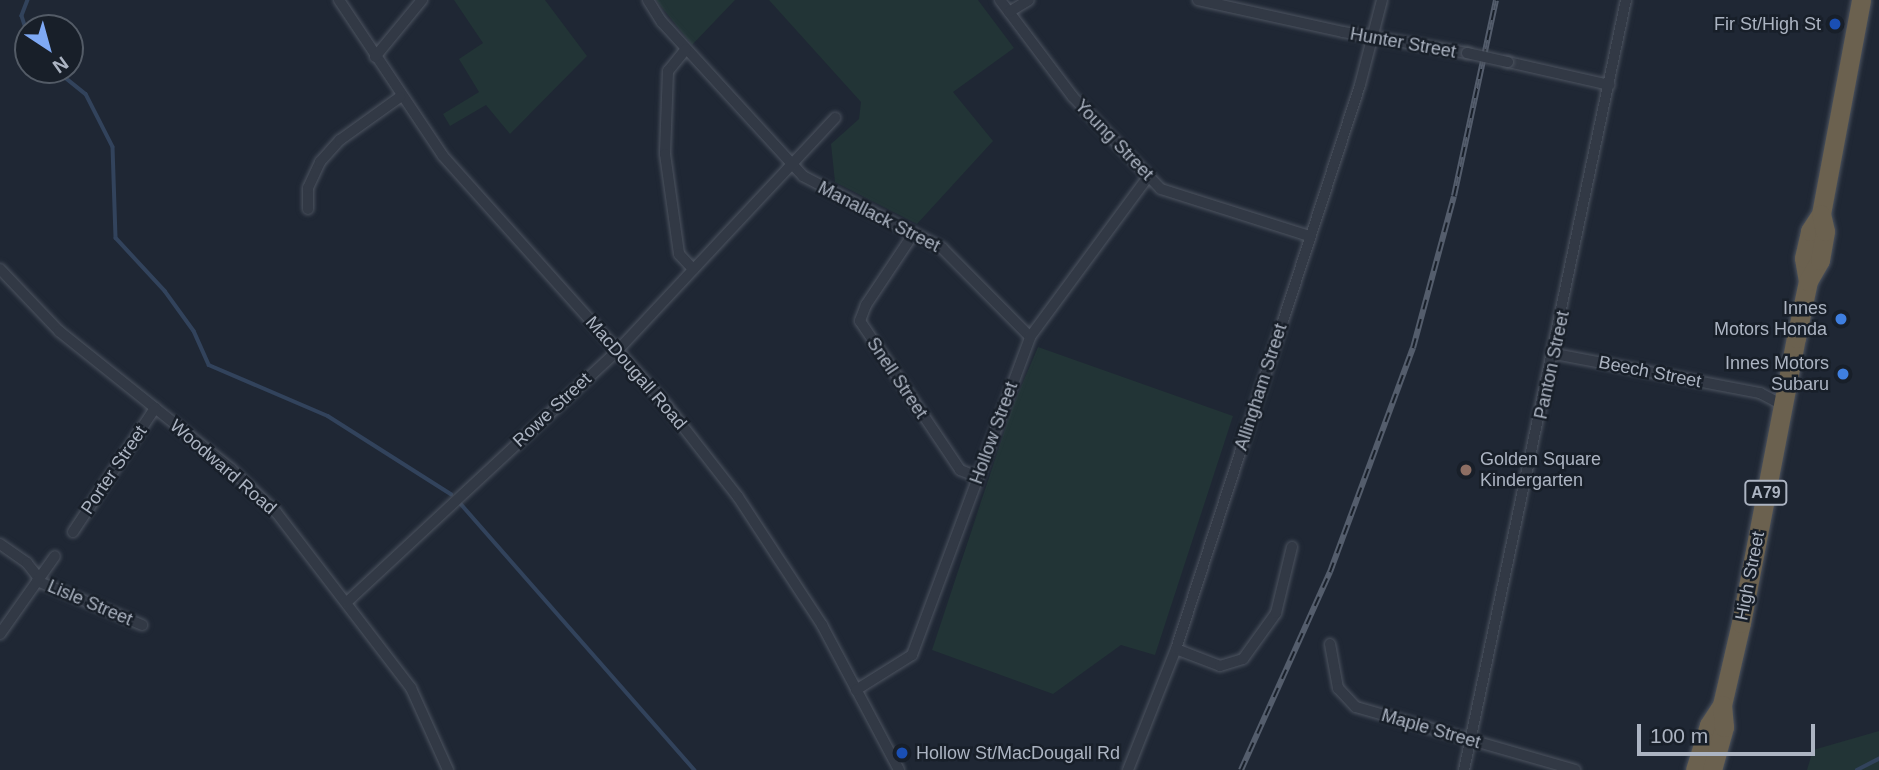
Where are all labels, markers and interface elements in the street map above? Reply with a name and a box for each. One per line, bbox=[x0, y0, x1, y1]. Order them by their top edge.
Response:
place label: Fir St/High St bbox=[1714, 13, 1821, 35]
north arrow bbox=[14, 14, 84, 84]
marker: Fir St/High St bbox=[1827, 16, 1843, 32]
street label: Hunter Street bbox=[1348, 23, 1458, 63]
text: N bbox=[49, 52, 72, 77]
street label: Young Street bbox=[1070, 95, 1158, 185]
street label: Manallack Street bbox=[814, 177, 944, 257]
place label: Innes Motors Honda bbox=[1714, 298, 1827, 340]
street label: Panton Street bbox=[1530, 309, 1574, 421]
marker: Innes Motors Honda bbox=[1833, 311, 1849, 327]
street label: MacDougall Road bbox=[581, 312, 691, 434]
street label: Allingham Street bbox=[1230, 321, 1292, 453]
street label: Snell Street bbox=[862, 333, 932, 423]
street label: Beech Street bbox=[1597, 351, 1703, 393]
place label: Innes Motors Subaru bbox=[1725, 353, 1829, 396]
marker: Innes Motors Subaru bbox=[1835, 366, 1851, 382]
street label: Rowe Street bbox=[508, 368, 596, 452]
street label: Hollow Street bbox=[966, 379, 1022, 487]
street label: Woodward Road bbox=[165, 415, 281, 519]
street label: Porter Street bbox=[77, 422, 151, 518]
place label: Golden Square Kindergarten bbox=[1480, 449, 1601, 491]
marker: Golden Square Kindergarten bbox=[1458, 462, 1474, 478]
road number: A79 bbox=[1743, 480, 1789, 506]
street label: High Street bbox=[1731, 530, 1769, 622]
street label: Lisle Street bbox=[44, 575, 136, 631]
street label: Maple Street bbox=[1379, 705, 1483, 753]
scale bar bbox=[1641, 710, 1820, 754]
text: 100 m bbox=[1650, 724, 1708, 747]
place label: Hollow St/MacDougall Rd bbox=[916, 742, 1120, 764]
marker: Hollow St/MacDougall Rd bbox=[894, 745, 910, 761]

